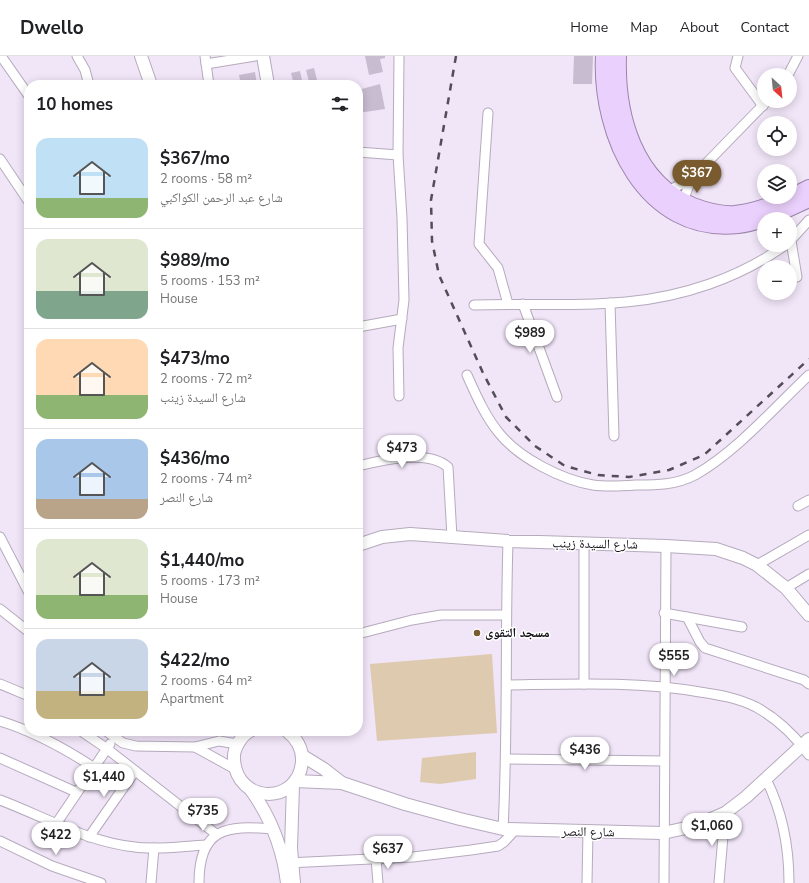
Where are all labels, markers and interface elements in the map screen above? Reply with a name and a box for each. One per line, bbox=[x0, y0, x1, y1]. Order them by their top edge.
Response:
text: Dwello bbox=[20, 15, 84, 41]
text: Home bbox=[570, 18, 608, 37]
text: Map bbox=[630, 18, 658, 37]
text: About bbox=[680, 18, 719, 37]
text: Contact bbox=[741, 18, 789, 37]
north arrow bbox=[757, 68, 797, 108]
map controls bbox=[757, 68, 797, 300]
text: 10 homes bbox=[36, 93, 113, 116]
icon: filters bbox=[329, 93, 351, 115]
button: locate bbox=[757, 116, 797, 156]
text: $367/mo bbox=[160, 147, 230, 170]
icon: home bbox=[68, 154, 116, 202]
pin: $367 bbox=[673, 160, 721, 194]
text: $367 bbox=[681, 164, 713, 182]
button: layers bbox=[757, 164, 797, 204]
text: 2 rooms · 58 m² bbox=[160, 170, 252, 188]
text: شارع عبد الرحمن الكواكبي bbox=[160, 189, 283, 207]
button: + bbox=[757, 212, 797, 252]
text: $989/mo bbox=[160, 249, 230, 272]
icon: home bbox=[68, 255, 116, 303]
button: − bbox=[757, 260, 797, 300]
text: 5 rooms · 153 m² bbox=[160, 272, 260, 290]
text: House bbox=[160, 290, 198, 308]
pin: $989 bbox=[506, 320, 554, 354]
text: $989 bbox=[514, 324, 546, 342]
text: $473/mo bbox=[160, 347, 230, 370]
icon: home bbox=[68, 355, 116, 403]
text: 2 rooms · 72 m² bbox=[160, 370, 252, 388]
text: شارع السيدة زينب bbox=[160, 389, 246, 407]
pin: $473 bbox=[378, 435, 426, 469]
text: $473 bbox=[386, 439, 418, 457]
text: $436/mo bbox=[160, 447, 230, 470]
icon: home bbox=[68, 455, 116, 503]
text: 2 rooms · 74 m² bbox=[160, 470, 252, 488]
text: شارع النصر bbox=[160, 489, 213, 507]
street label: شارع السيدة زينب bbox=[552, 534, 638, 554]
text: $1,440/mo bbox=[160, 549, 244, 572]
icon: home bbox=[68, 555, 116, 603]
text: 5 rooms · 173 m² bbox=[160, 572, 260, 590]
text: House bbox=[160, 590, 198, 608]
place label: مسجد التقوى bbox=[485, 624, 550, 642]
marker: مسجد التقوى bbox=[472, 628, 482, 638]
pin: $555 bbox=[650, 643, 698, 677]
text: $555 bbox=[658, 647, 690, 665]
text: $422/mo bbox=[160, 649, 230, 672]
icon: home bbox=[68, 655, 116, 703]
text: 2 rooms · 64 m² bbox=[160, 672, 252, 690]
text: Apartment bbox=[160, 690, 223, 708]
pin: $436 bbox=[561, 737, 609, 771]
text: $436 bbox=[569, 741, 601, 759]
pin: $1,440 bbox=[71, 764, 137, 798]
text: $1,440 bbox=[83, 768, 125, 786]
pin: $735 bbox=[179, 798, 227, 832]
text: $735 bbox=[187, 802, 219, 820]
pin: $1,060 bbox=[679, 813, 745, 847]
text: $1,060 bbox=[691, 817, 733, 835]
pin: $422 bbox=[32, 822, 80, 856]
street label: شارع النصر bbox=[560, 823, 615, 841]
text: $422 bbox=[40, 826, 72, 844]
pin: $637 bbox=[364, 836, 412, 870]
text: $637 bbox=[372, 840, 404, 858]

